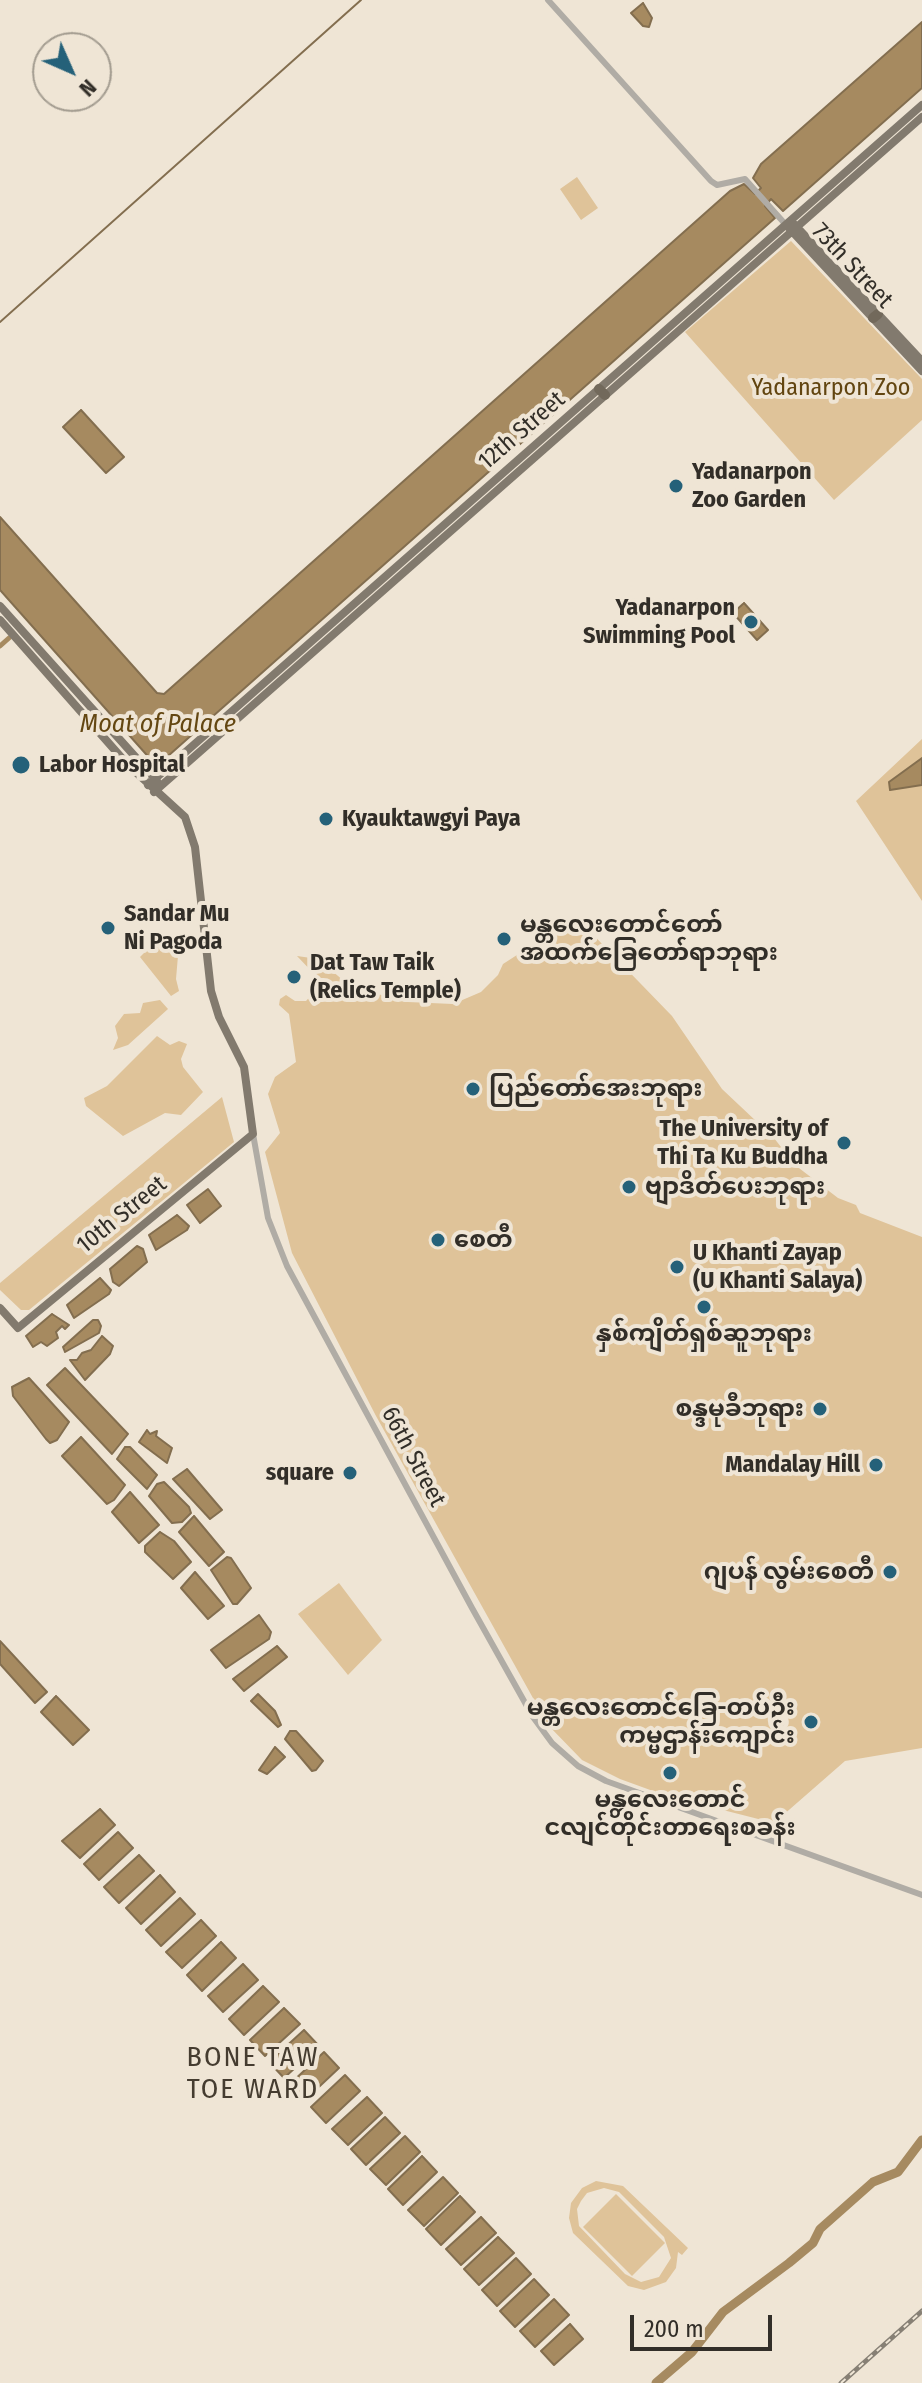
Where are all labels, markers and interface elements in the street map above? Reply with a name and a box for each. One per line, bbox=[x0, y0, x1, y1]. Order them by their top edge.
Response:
north arrow bbox=[32, 32, 112, 112]
text: N bbox=[74, 74, 102, 102]
street label: 73th Street bbox=[805, 218, 899, 314]
park label: Yadanarpon Zoo bbox=[752, 374, 910, 402]
street label: 12th Street bbox=[473, 386, 571, 476]
place label: Yadanarpon Zoo Garden bbox=[692, 458, 812, 514]
marker: Yadanarpon Zoo Garden bbox=[667, 477, 685, 495]
place label: Yadanarpon Swimming Pool bbox=[583, 594, 735, 650]
marker: Yadanarpon Swimming Pool bbox=[742, 613, 760, 631]
water label: Moat of Palace bbox=[80, 709, 236, 741]
place label: Labor Hospital bbox=[39, 751, 185, 779]
marker: Labor Hospital bbox=[10, 754, 32, 776]
place label: Kyauktawgyi Paya bbox=[342, 805, 521, 833]
marker: Kyauktawgyi Paya bbox=[317, 810, 335, 828]
place label: Sandar Mu Ni Pagoda bbox=[124, 900, 229, 956]
place label: မန္တ‌လေးတောင်တော် အထက်ခြေတော်ရာဘုရား‌ bbox=[520, 911, 778, 967]
marker: Sandar Mu Ni Pagoda bbox=[99, 919, 117, 937]
marker: မန္တ‌လေးတောင်တော် အထက်ခြေတော်ရာဘုရား‌ bbox=[495, 930, 513, 948]
place label: Dat Taw Taik (Relics Temple) bbox=[310, 949, 461, 1005]
marker: Dat Taw Taik (Relics Temple) bbox=[285, 968, 303, 986]
place label: ပြည်တော်အေးဘုရား bbox=[489, 1075, 702, 1103]
marker: ပြည်တော်အေးဘုရား bbox=[464, 1080, 482, 1098]
place label: The University of Thi Ta Ku Buddha bbox=[657, 1115, 828, 1171]
marker: The University of Thi Ta Ku Buddha bbox=[835, 1134, 853, 1152]
street label: 10th Street bbox=[71, 1170, 173, 1260]
place label: ဗျာဒိတ်ပေးဘုရား bbox=[645, 1173, 825, 1201]
marker: ဗျာဒိတ်ပေးဘုရား bbox=[620, 1178, 638, 1196]
place label: စေတီ bbox=[454, 1226, 513, 1254]
marker: စေတီ bbox=[429, 1231, 447, 1249]
place label: U Khanti Zayap (U Khanti Salaya) bbox=[693, 1239, 862, 1295]
marker: U Khanti Zayap (U Khanti Salaya) bbox=[668, 1258, 686, 1276]
marker: နှစ်ကျိတ်ရှစ်ဆူဘုရား bbox=[695, 1298, 713, 1316]
place label: နှစ်ကျိတ်ရှစ်ဆူဘုရား bbox=[596, 1320, 812, 1348]
place label: စန္ဒမုခီဘုရား bbox=[676, 1395, 804, 1423]
marker: စန္ဒမုခီဘုရား bbox=[811, 1400, 829, 1418]
street label: 66th Street bbox=[375, 1402, 451, 1512]
place label: Mandalay Hill bbox=[725, 1451, 860, 1479]
marker: Mandalay Hill bbox=[867, 1456, 885, 1474]
place label: square bbox=[266, 1459, 334, 1487]
marker: square bbox=[341, 1464, 359, 1482]
place label: ဂျပန် လွမ်းစေတီ bbox=[704, 1558, 874, 1586]
marker: ဂျပန် လွမ်းစေတီ bbox=[881, 1563, 899, 1581]
place label: မန္တလေးတောင်ခြေ-တပ်ဦး ကမ္မဌာန်းကျောင်း bbox=[527, 1694, 795, 1750]
marker: မန္တလေးတောင်ခြေ-တပ်ဦး ကမ္မဌာန်းကျောင်း bbox=[802, 1713, 820, 1731]
marker: မန္တလေးတောင် ငလျင်တိုင်းတာရေးစခန်း bbox=[661, 1764, 679, 1782]
place label: မန္တလေးတောင် ငလျင်တိုင်းတာရေးစခန်း bbox=[544, 1786, 796, 1842]
district label: BONE TAW TOE WARD bbox=[187, 2041, 319, 2107]
scale bar bbox=[634, 2299, 776, 2349]
text: 200 m bbox=[644, 2315, 704, 2343]

